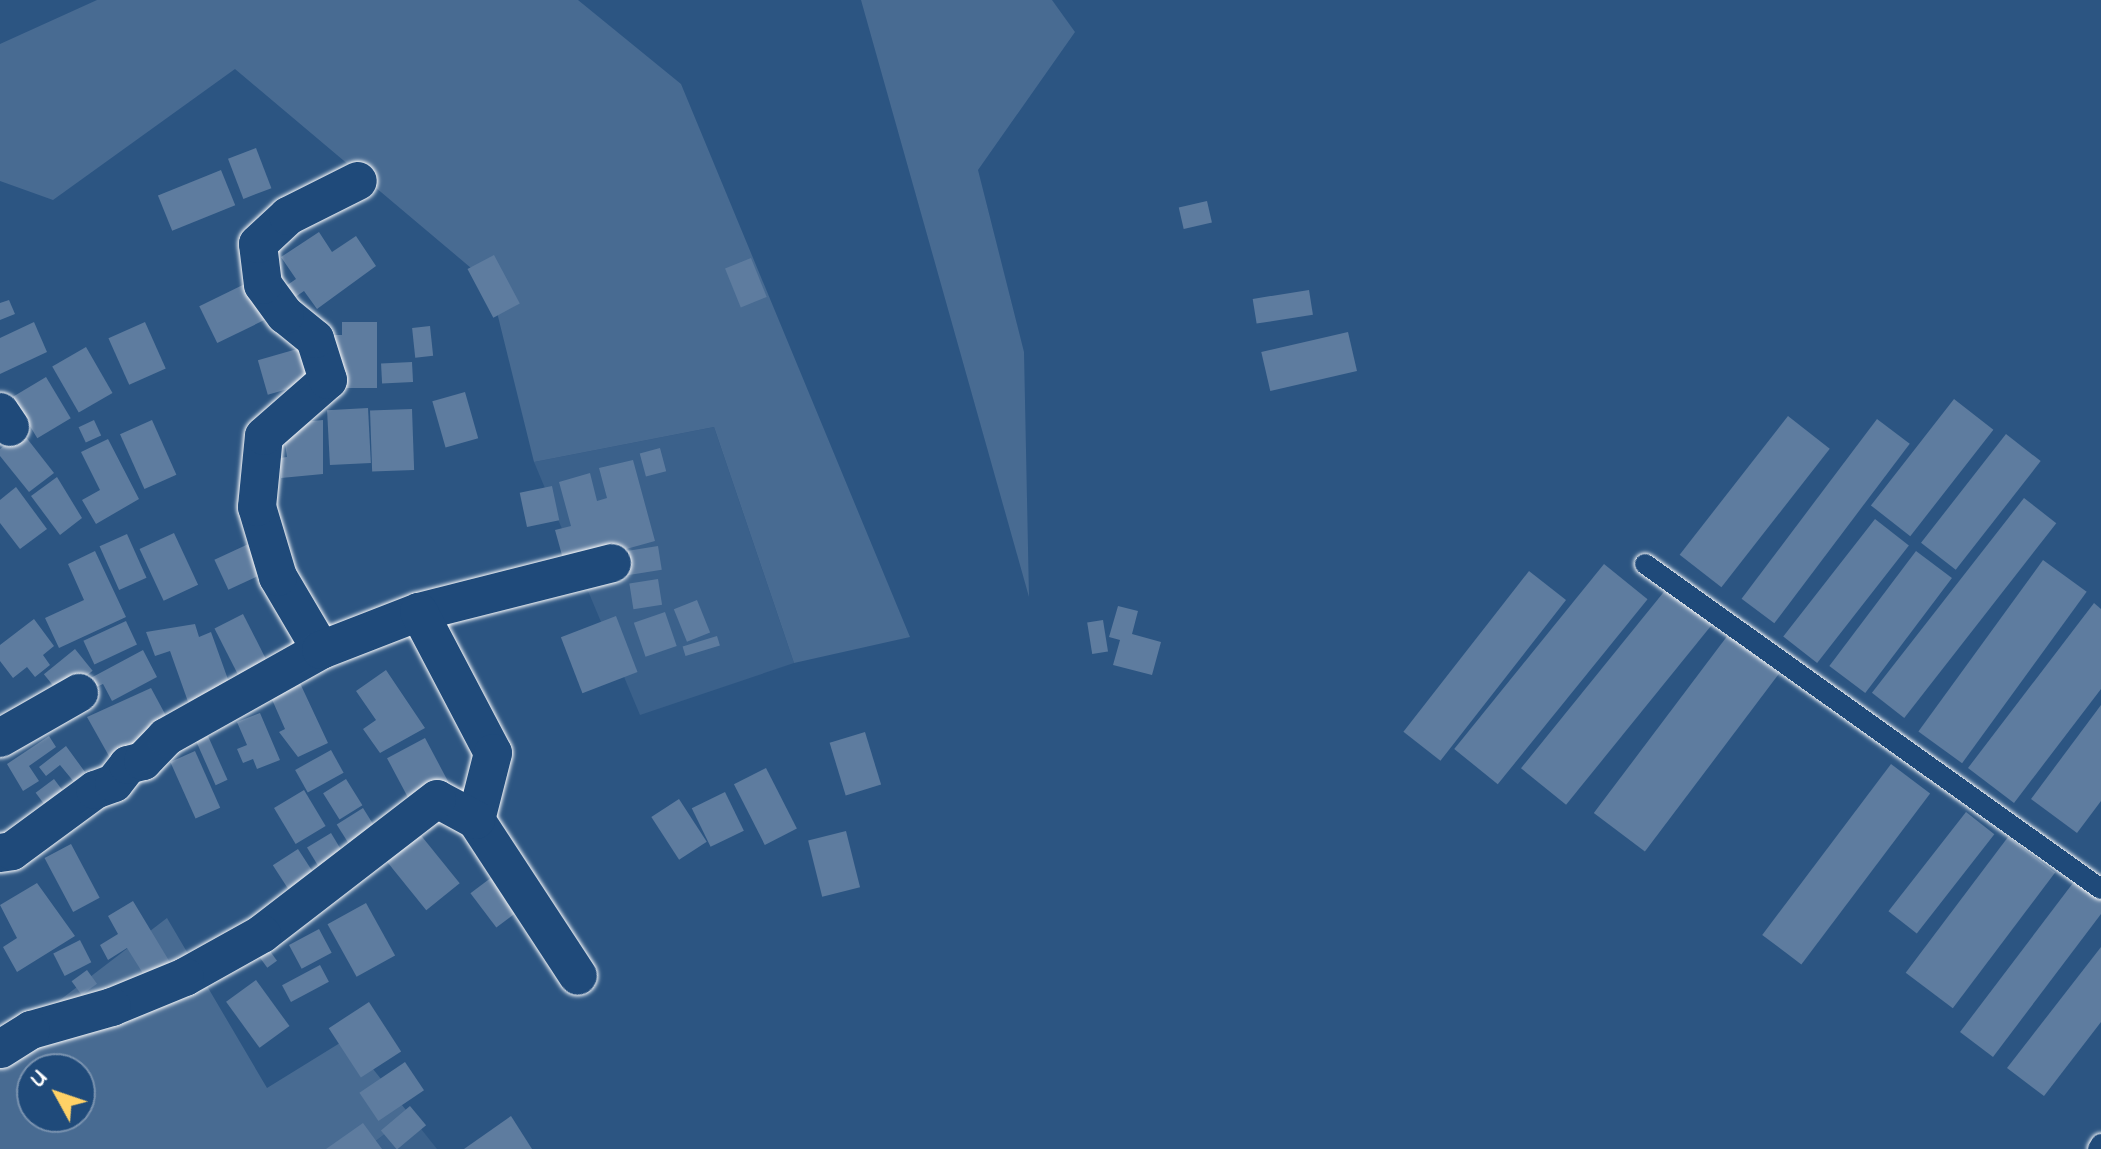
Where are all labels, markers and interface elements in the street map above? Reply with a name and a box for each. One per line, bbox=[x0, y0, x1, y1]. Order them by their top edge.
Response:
north arrow bbox=[16, 1053, 96, 1133]
text: U bbox=[23, 1064, 55, 1093]

